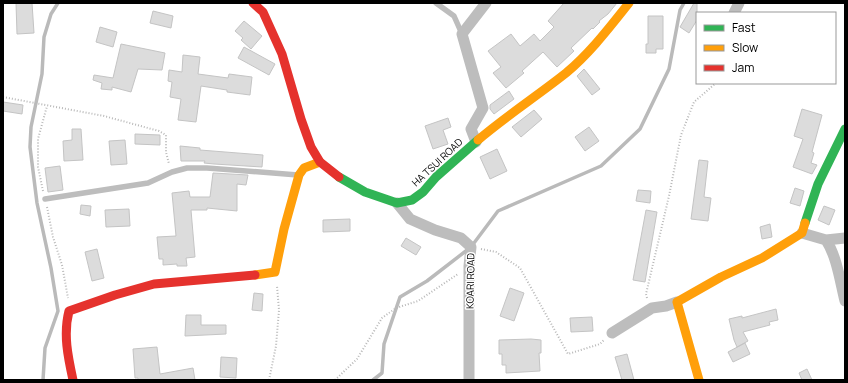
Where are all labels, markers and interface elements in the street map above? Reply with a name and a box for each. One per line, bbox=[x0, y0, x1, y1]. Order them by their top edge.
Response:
legend bbox=[696, 12, 836, 84]
text: Fast bbox=[732, 19, 756, 36]
text: Slow bbox=[732, 39, 758, 56]
text: Jam bbox=[732, 59, 754, 76]
street label: HA TSUI ROAD bbox=[408, 135, 466, 189]
street label: KOARI ROAD bbox=[463, 253, 477, 309]

